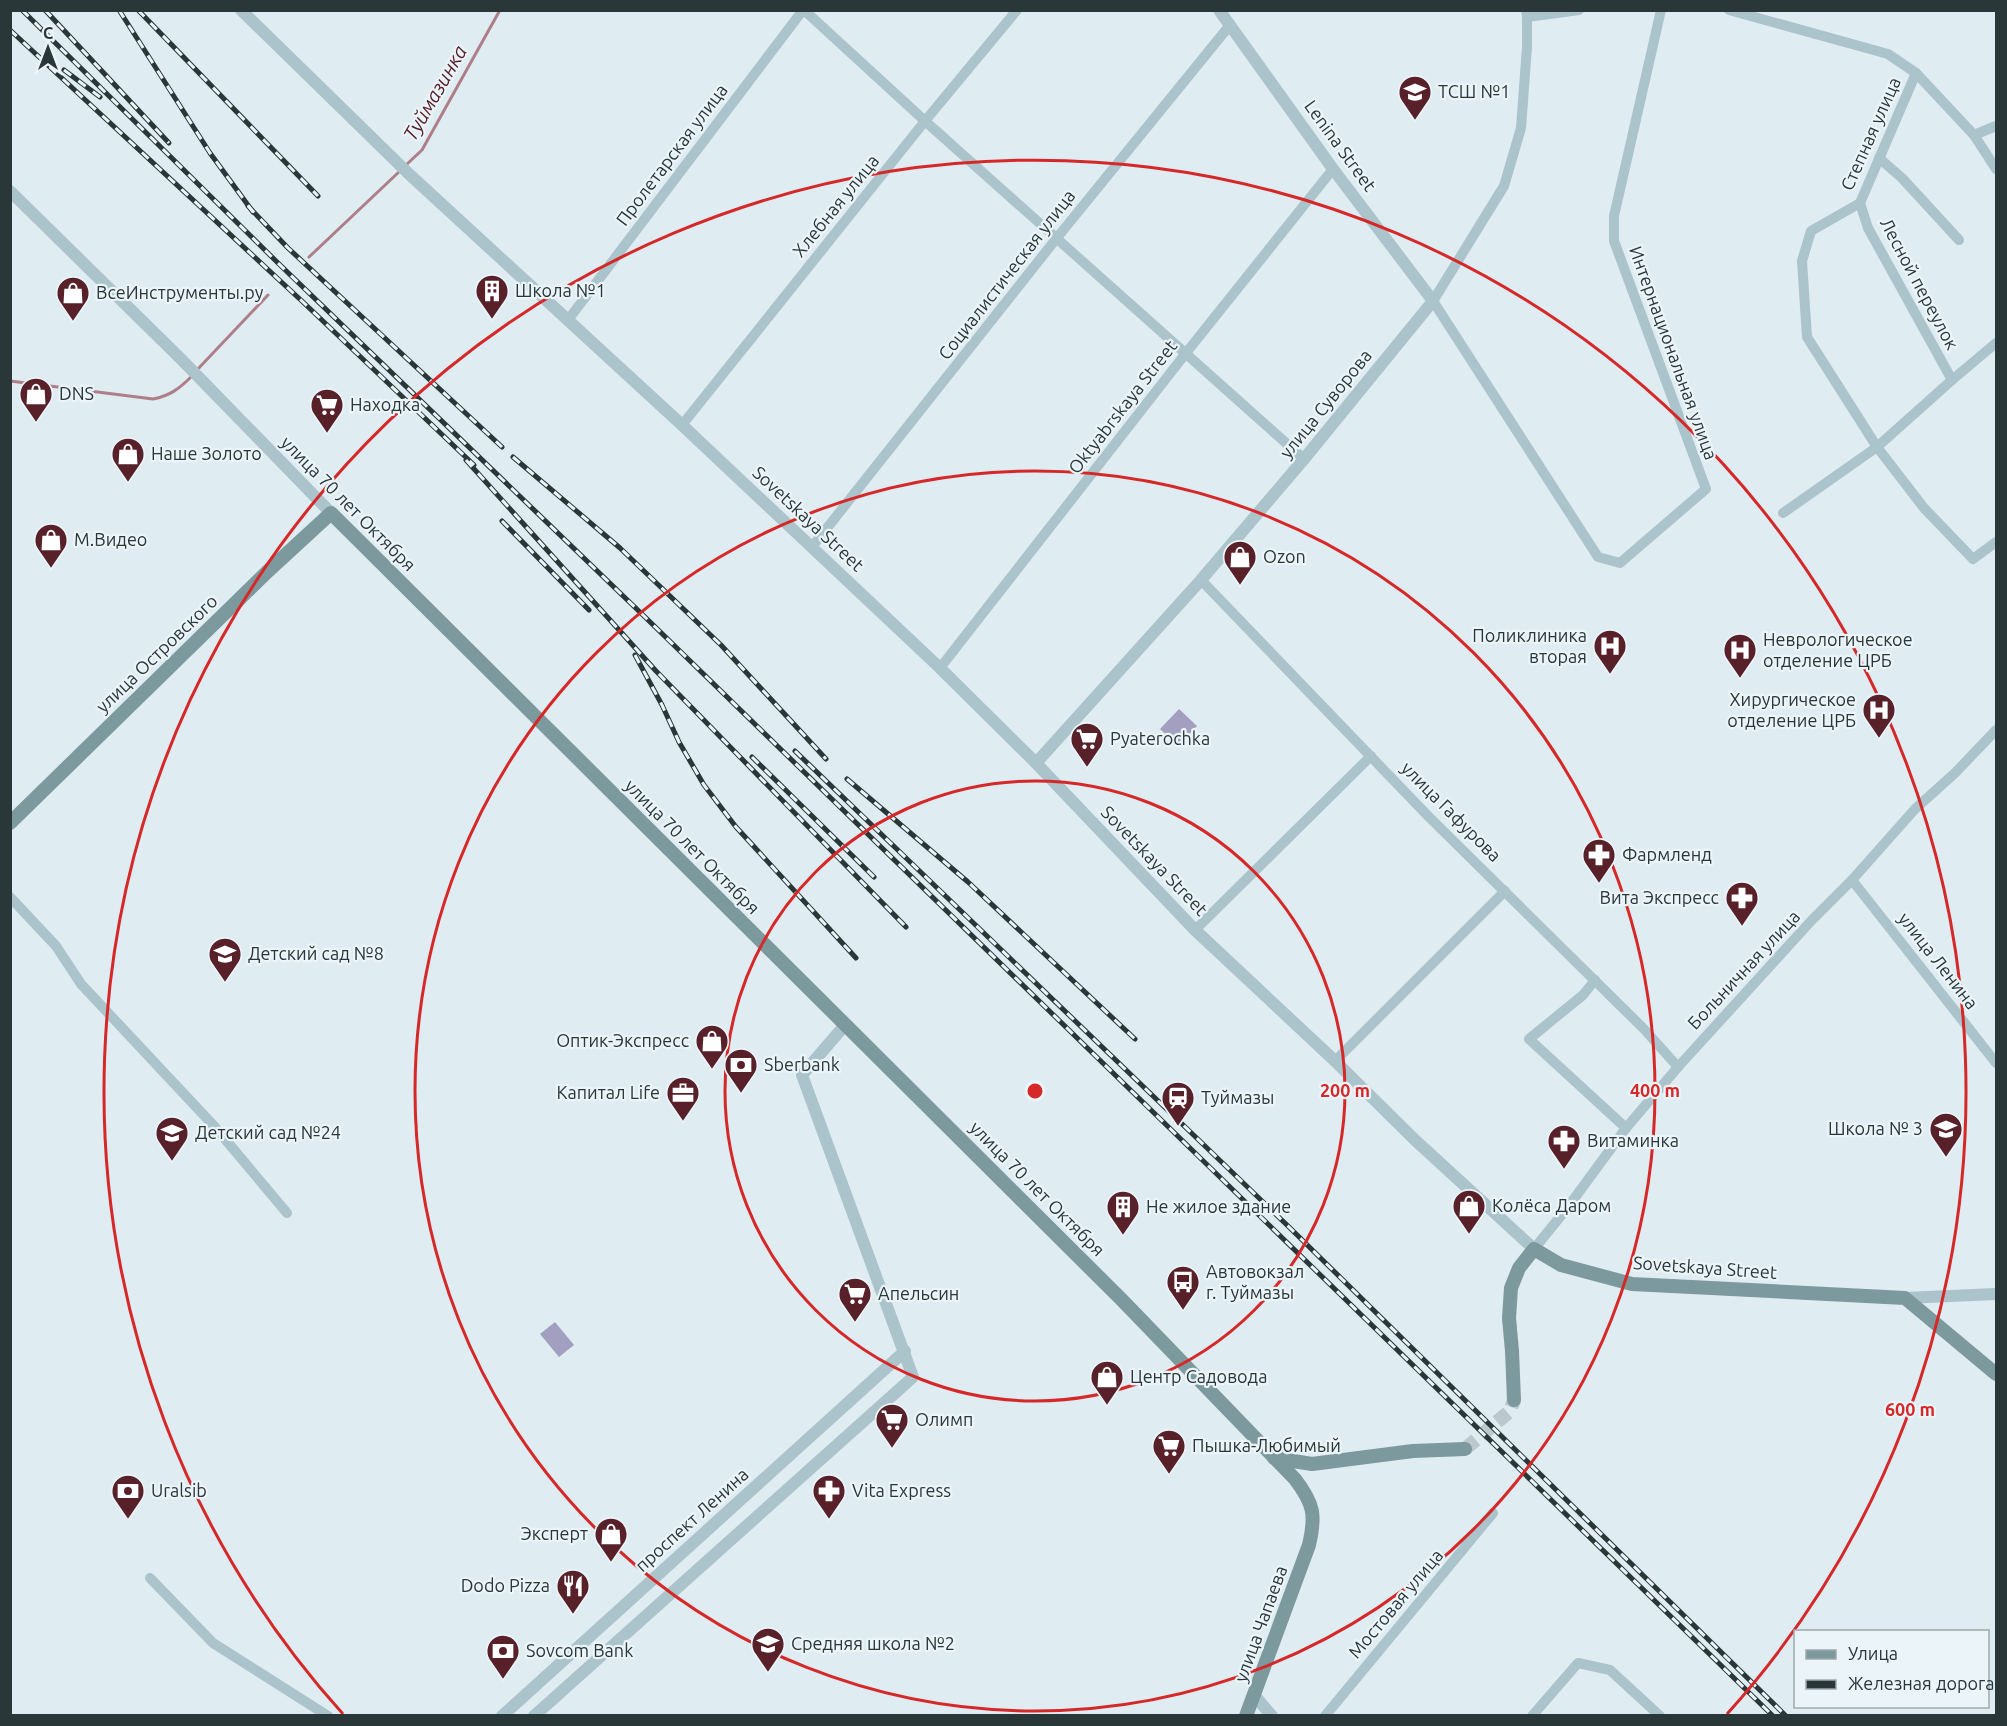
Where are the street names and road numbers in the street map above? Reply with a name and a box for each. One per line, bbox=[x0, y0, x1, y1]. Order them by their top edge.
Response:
street label: Степная улица bbox=[1836, 74, 1904, 193]
street label: Пролетарская улица bbox=[612, 80, 731, 229]
street label: Lenina Street bbox=[1301, 96, 1381, 195]
street label: Хлебная улица bbox=[788, 150, 882, 260]
street label: Социалистическая улица bbox=[934, 186, 1079, 363]
street label: Лесной переулок bbox=[1877, 214, 1963, 353]
street label: Интернациональная улица bbox=[1626, 243, 1722, 462]
street label: Oktyabrskaya Street bbox=[1064, 336, 1181, 477]
street label: улица Суворова bbox=[1275, 345, 1375, 462]
street label: улица 70 лет Октября bbox=[277, 432, 420, 575]
street label: Sovetskaya Street bbox=[749, 462, 868, 575]
street label: улица Островского bbox=[92, 590, 221, 716]
street label: улица Гафурова bbox=[1398, 757, 1506, 865]
street label: улица 70 лет Октября bbox=[621, 775, 764, 918]
street label: Sovetskaya Street bbox=[1097, 802, 1212, 919]
street label: Больничная улица bbox=[1683, 906, 1803, 1033]
street label: улица Ленина bbox=[1895, 908, 1983, 1013]
street label: улица 70 лет Октября bbox=[966, 1117, 1109, 1260]
street label: Sovetskaya Street bbox=[1633, 1252, 1778, 1282]
street label: проспект Ленина bbox=[631, 1463, 752, 1575]
street label: Мостовая улица bbox=[1344, 1545, 1446, 1662]
street label: улица Чапаева bbox=[1230, 1563, 1290, 1685]

